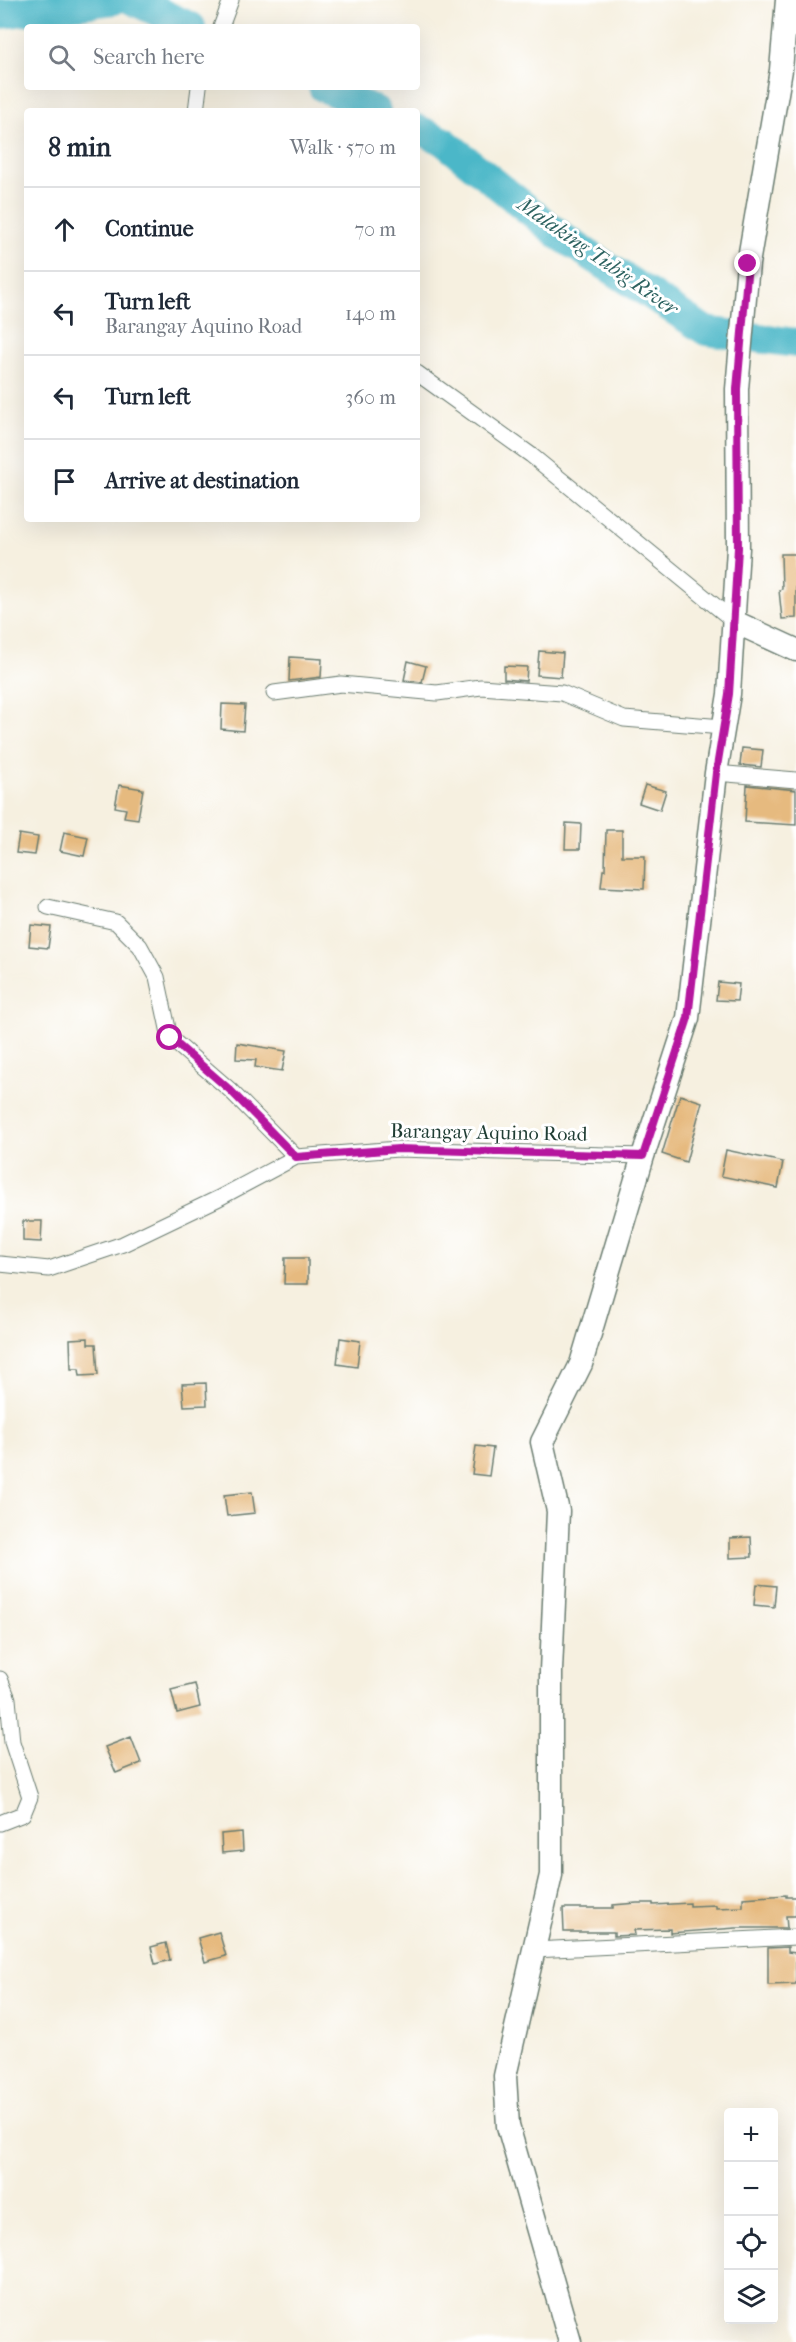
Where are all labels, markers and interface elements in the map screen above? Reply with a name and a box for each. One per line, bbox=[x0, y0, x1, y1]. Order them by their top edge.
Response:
search box bbox=[24, 24, 420, 90]
icon: search bbox=[45, 41, 78, 74]
text: Search here bbox=[93, 44, 205, 70]
text: 8 min bbox=[48, 132, 111, 163]
text: Walk · 570 m bbox=[290, 136, 396, 159]
water label: Malaking Tubig River bbox=[512, 191, 684, 321]
icon: ahead bbox=[48, 213, 81, 246]
text: Continue bbox=[105, 216, 194, 242]
text: 70 m bbox=[354, 218, 396, 241]
route end bbox=[734, 250, 760, 276]
text: Turn left bbox=[105, 289, 191, 315]
icon: left bbox=[48, 297, 81, 330]
text: 140 m bbox=[345, 302, 396, 325]
text: Barangay Aquino Road bbox=[105, 315, 302, 338]
icon: left bbox=[48, 381, 81, 414]
text: Turn left bbox=[105, 384, 191, 410]
text: 360 m bbox=[345, 386, 396, 409]
icon: arrive bbox=[48, 465, 81, 498]
text: Arrive at destination bbox=[105, 468, 299, 494]
route start bbox=[156, 1024, 182, 1050]
street label: Barangay Aquino Road bbox=[390, 1119, 589, 1146]
map controls bbox=[724, 2108, 778, 2324]
button: + bbox=[724, 2108, 778, 2162]
button: − bbox=[724, 2162, 778, 2216]
button: locate bbox=[724, 2216, 778, 2270]
button: layers bbox=[724, 2270, 778, 2324]

